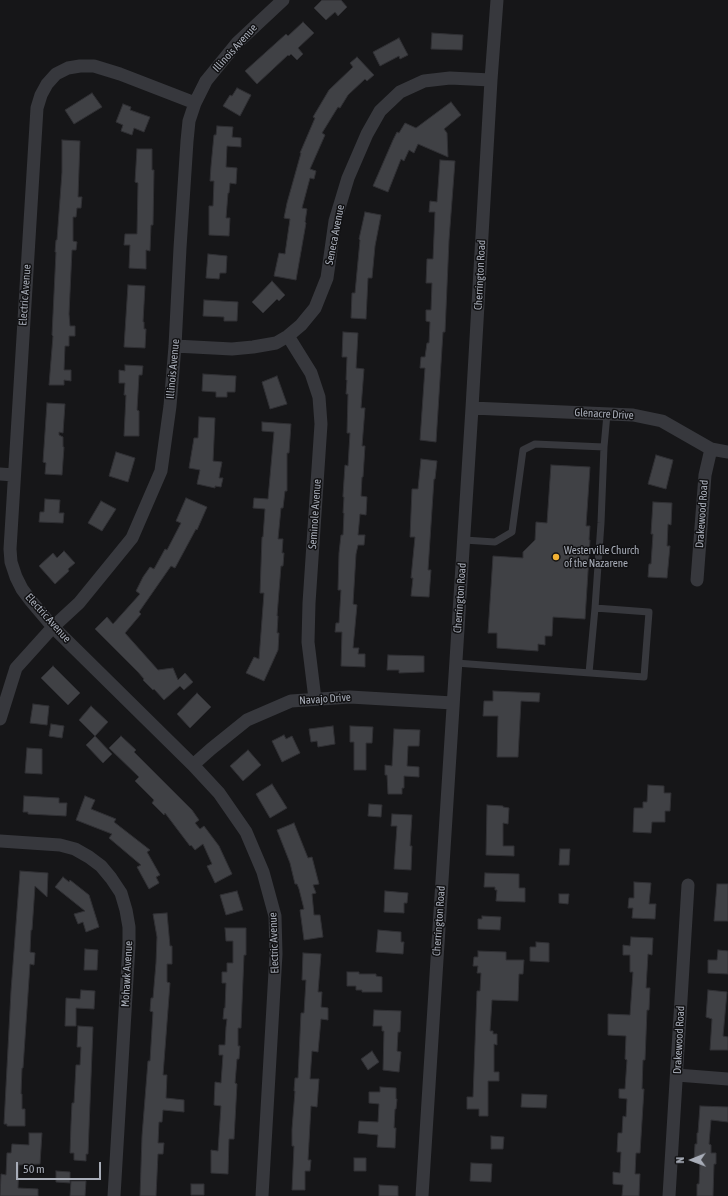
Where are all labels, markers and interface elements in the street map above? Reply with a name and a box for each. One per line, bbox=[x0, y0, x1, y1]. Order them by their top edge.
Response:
street label: Illinois Avenue bbox=[210, 21, 260, 75]
street label: Seneca Avenue bbox=[323, 204, 347, 266]
street label: Cherrington Road bbox=[472, 239, 488, 311]
street label: Electric Avenue bbox=[16, 264, 34, 326]
street label: Illinois Avenue bbox=[164, 339, 182, 399]
street label: Glenacre Drive bbox=[574, 406, 634, 422]
street label: Seminole Avenue bbox=[306, 478, 324, 550]
street label: Drakewood Road bbox=[693, 479, 711, 549]
place label: Westerville Church of the Nazarene bbox=[564, 544, 639, 570]
marker: Westerville Church of the Nazarene bbox=[551, 552, 561, 562]
street label: Cherrington Road bbox=[451, 562, 469, 634]
street label: Electric Avenue bbox=[23, 591, 73, 645]
street label: Navajo Drive bbox=[299, 691, 351, 707]
street label: Cherrington Road bbox=[430, 885, 448, 957]
street label: Electric Avenue bbox=[266, 912, 282, 974]
street label: Mohawk Avenue bbox=[119, 941, 135, 1007]
street label: Drakewood Road bbox=[671, 1006, 687, 1074]
north arrow bbox=[672, 1140, 712, 1180]
scale bar bbox=[18, 1154, 103, 1180]
text: N bbox=[674, 1157, 686, 1164]
text: 50 m bbox=[23, 1162, 45, 1176]

